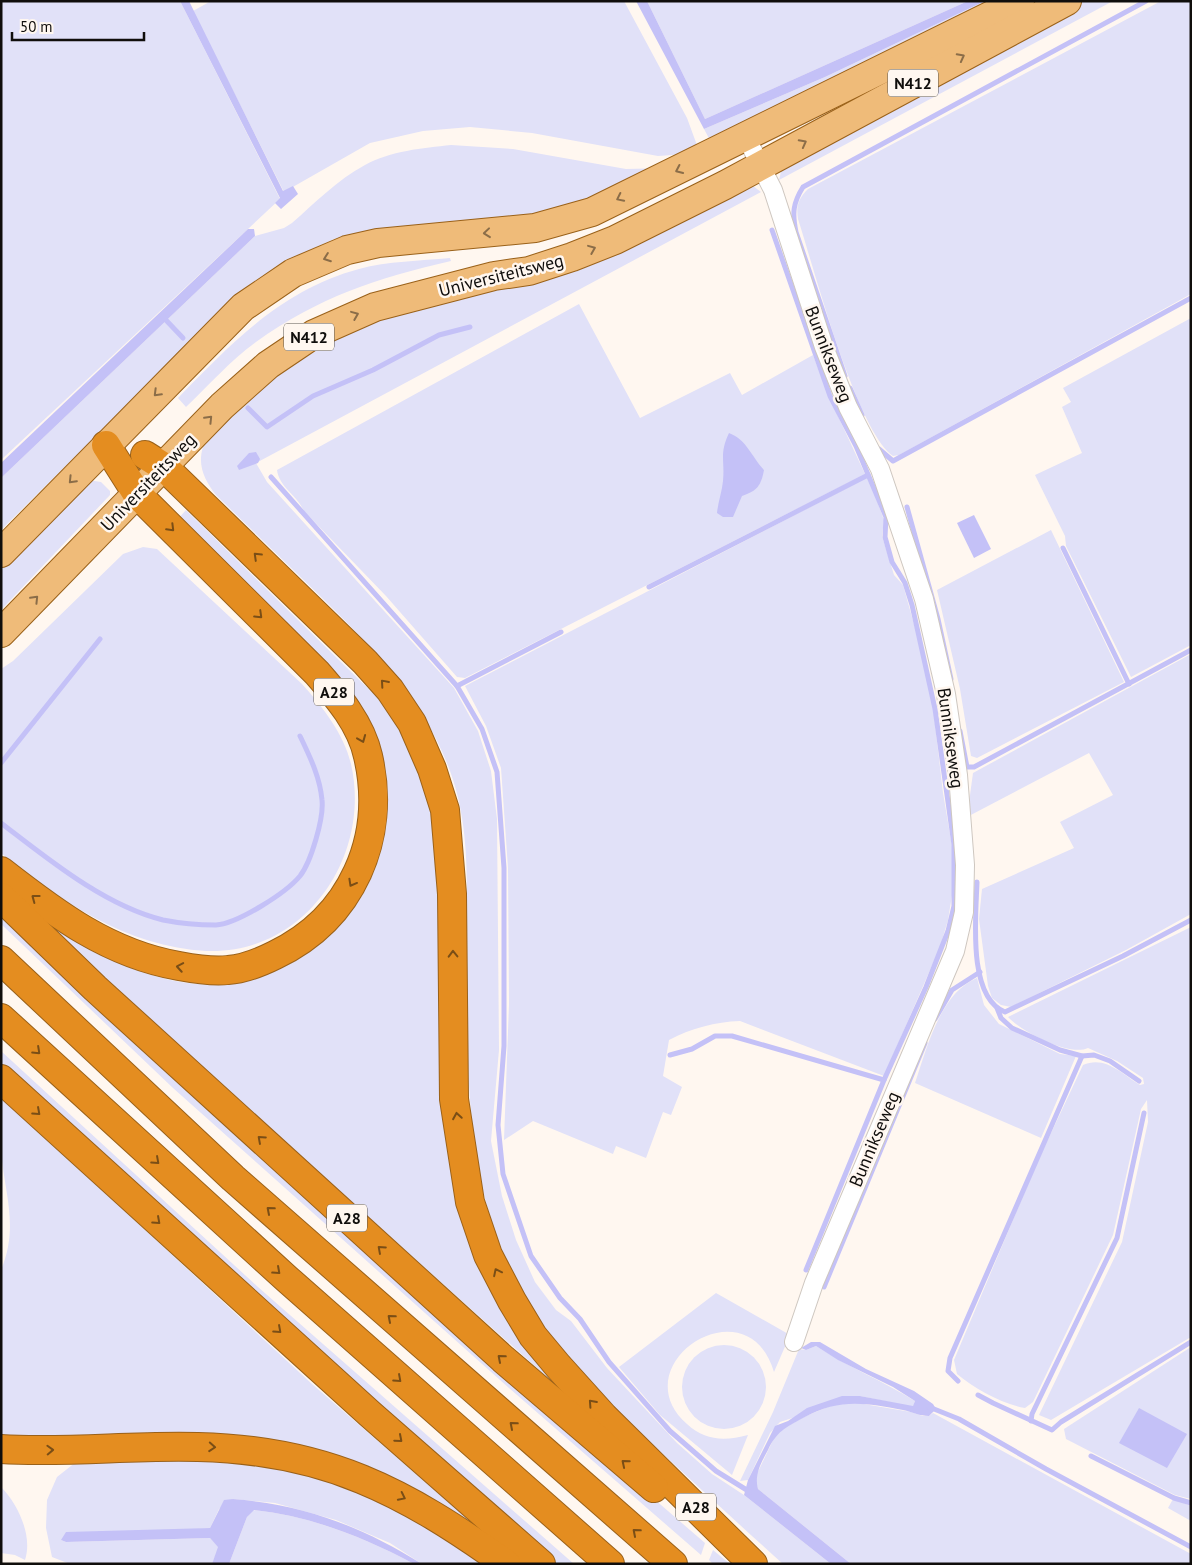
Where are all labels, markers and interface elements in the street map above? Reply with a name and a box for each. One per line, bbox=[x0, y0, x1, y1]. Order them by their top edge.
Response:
scale bar bbox=[12, 10, 145, 42]
text: 50 m bbox=[20, 17, 53, 36]
one-way arrow bbox=[956, 53, 965, 63]
road number: N412 bbox=[888, 70, 938, 96]
one-way arrow bbox=[798, 139, 807, 149]
one-way arrow bbox=[675, 164, 684, 174]
one-way arrow bbox=[616, 192, 625, 203]
one-way arrow bbox=[482, 227, 490, 238]
one-way arrow bbox=[587, 245, 595, 255]
street label: Universiteitsweg bbox=[436, 248, 566, 302]
one-way arrow bbox=[323, 252, 332, 262]
street label: Bunnikseweg bbox=[800, 302, 858, 406]
one-way arrow bbox=[350, 311, 358, 321]
road number: N412 bbox=[284, 324, 334, 351]
one-way arrow bbox=[154, 387, 163, 396]
one-way arrow bbox=[204, 416, 213, 425]
street label: Universiteitsweg bbox=[95, 428, 201, 536]
one-way arrow bbox=[69, 474, 78, 483]
one-way arrow bbox=[166, 522, 175, 531]
one-way arrow bbox=[254, 553, 263, 562]
one-way arrow bbox=[29, 595, 38, 604]
one-way arrow bbox=[253, 609, 262, 618]
road number: A28 bbox=[314, 679, 354, 706]
one-way arrow bbox=[381, 680, 390, 689]
street label: Bunnikseweg bbox=[933, 686, 969, 790]
one-way arrow bbox=[355, 734, 366, 743]
one-way arrow bbox=[348, 878, 358, 887]
one-way arrow bbox=[32, 895, 41, 903]
one-way arrow bbox=[448, 949, 458, 957]
one-way arrow bbox=[176, 962, 185, 972]
one-way arrow bbox=[31, 1045, 40, 1054]
street label: Bunnikseweg bbox=[844, 1088, 904, 1190]
one-way arrow bbox=[32, 1106, 41, 1115]
one-way arrow bbox=[452, 1112, 463, 1120]
one-way arrow bbox=[257, 1136, 266, 1145]
one-way arrow bbox=[151, 1156, 160, 1165]
road number: A28 bbox=[327, 1204, 367, 1232]
one-way arrow bbox=[266, 1207, 275, 1216]
one-way arrow bbox=[151, 1216, 160, 1225]
one-way arrow bbox=[377, 1245, 386, 1254]
one-way arrow bbox=[271, 1265, 280, 1274]
one-way arrow bbox=[493, 1268, 503, 1277]
one-way arrow bbox=[388, 1315, 397, 1324]
one-way arrow bbox=[272, 1324, 281, 1333]
one-way arrow bbox=[498, 1354, 507, 1363]
one-way arrow bbox=[393, 1373, 402, 1382]
one-way arrow bbox=[589, 1400, 598, 1409]
one-way arrow bbox=[510, 1422, 519, 1431]
one-way arrow bbox=[393, 1433, 402, 1442]
one-way arrow bbox=[209, 1442, 217, 1453]
one-way arrow bbox=[46, 1445, 54, 1455]
one-way arrow bbox=[622, 1460, 631, 1469]
one-way arrow bbox=[397, 1490, 406, 1501]
road number: A28 bbox=[676, 1494, 716, 1520]
one-way arrow bbox=[632, 1529, 641, 1538]

